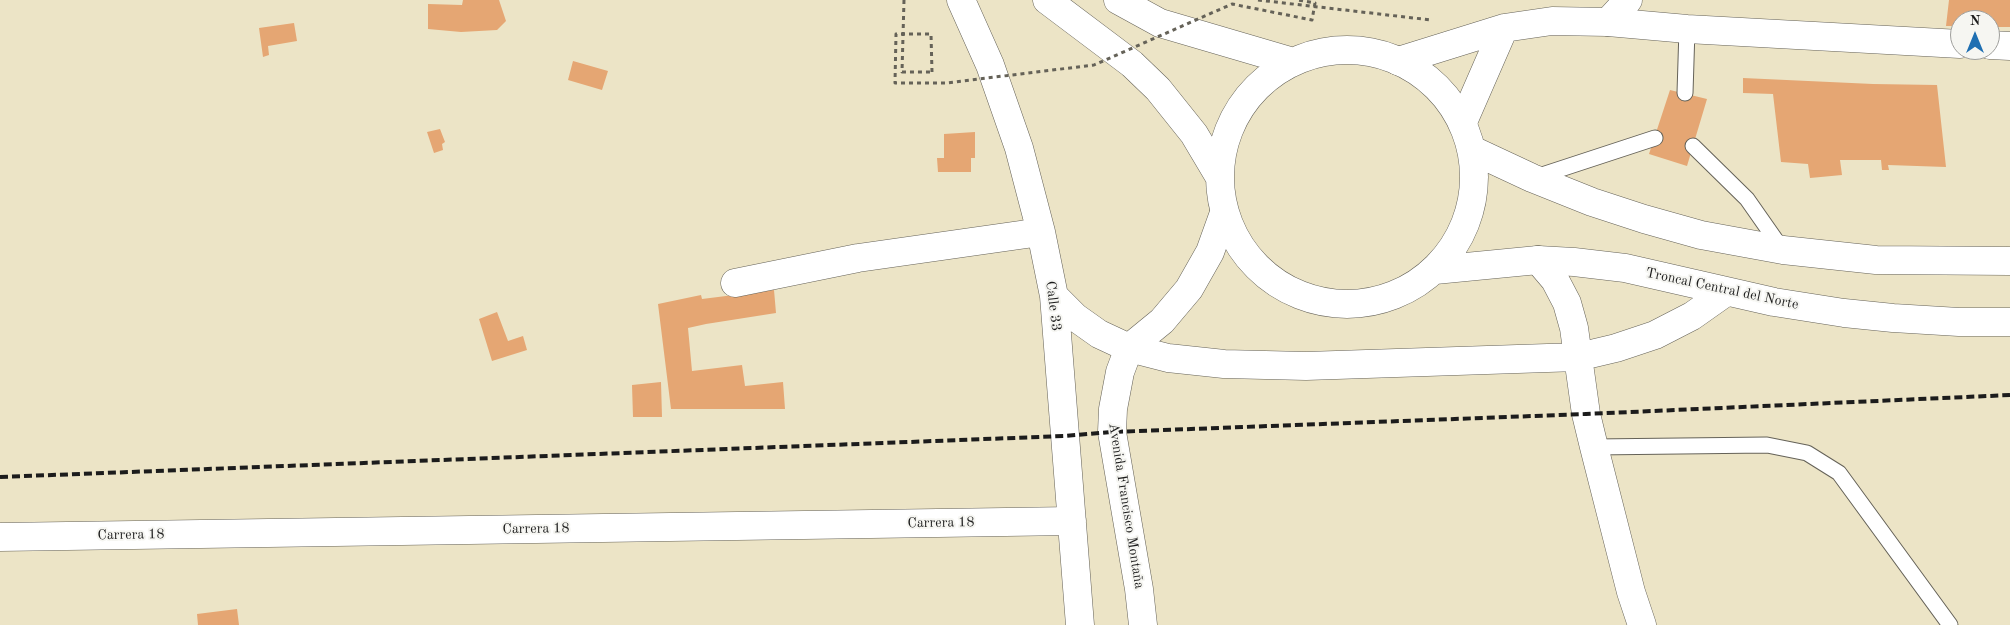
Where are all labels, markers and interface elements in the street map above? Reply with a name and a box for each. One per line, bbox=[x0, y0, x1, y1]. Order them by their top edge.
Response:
north arrow bbox=[1950, 10, 2000, 60]
text: N bbox=[1970, 14, 1980, 28]
street label: Troncal Central del Norte bbox=[1644, 265, 1800, 313]
street label: Calle 33 bbox=[1042, 280, 1064, 332]
street label: Avenida Francisco Montaña bbox=[1105, 422, 1147, 590]
street label: Carrera 18 bbox=[907, 514, 975, 532]
street label: Carrera 18 bbox=[502, 520, 570, 538]
street label: Carrera 18 bbox=[97, 526, 165, 544]

